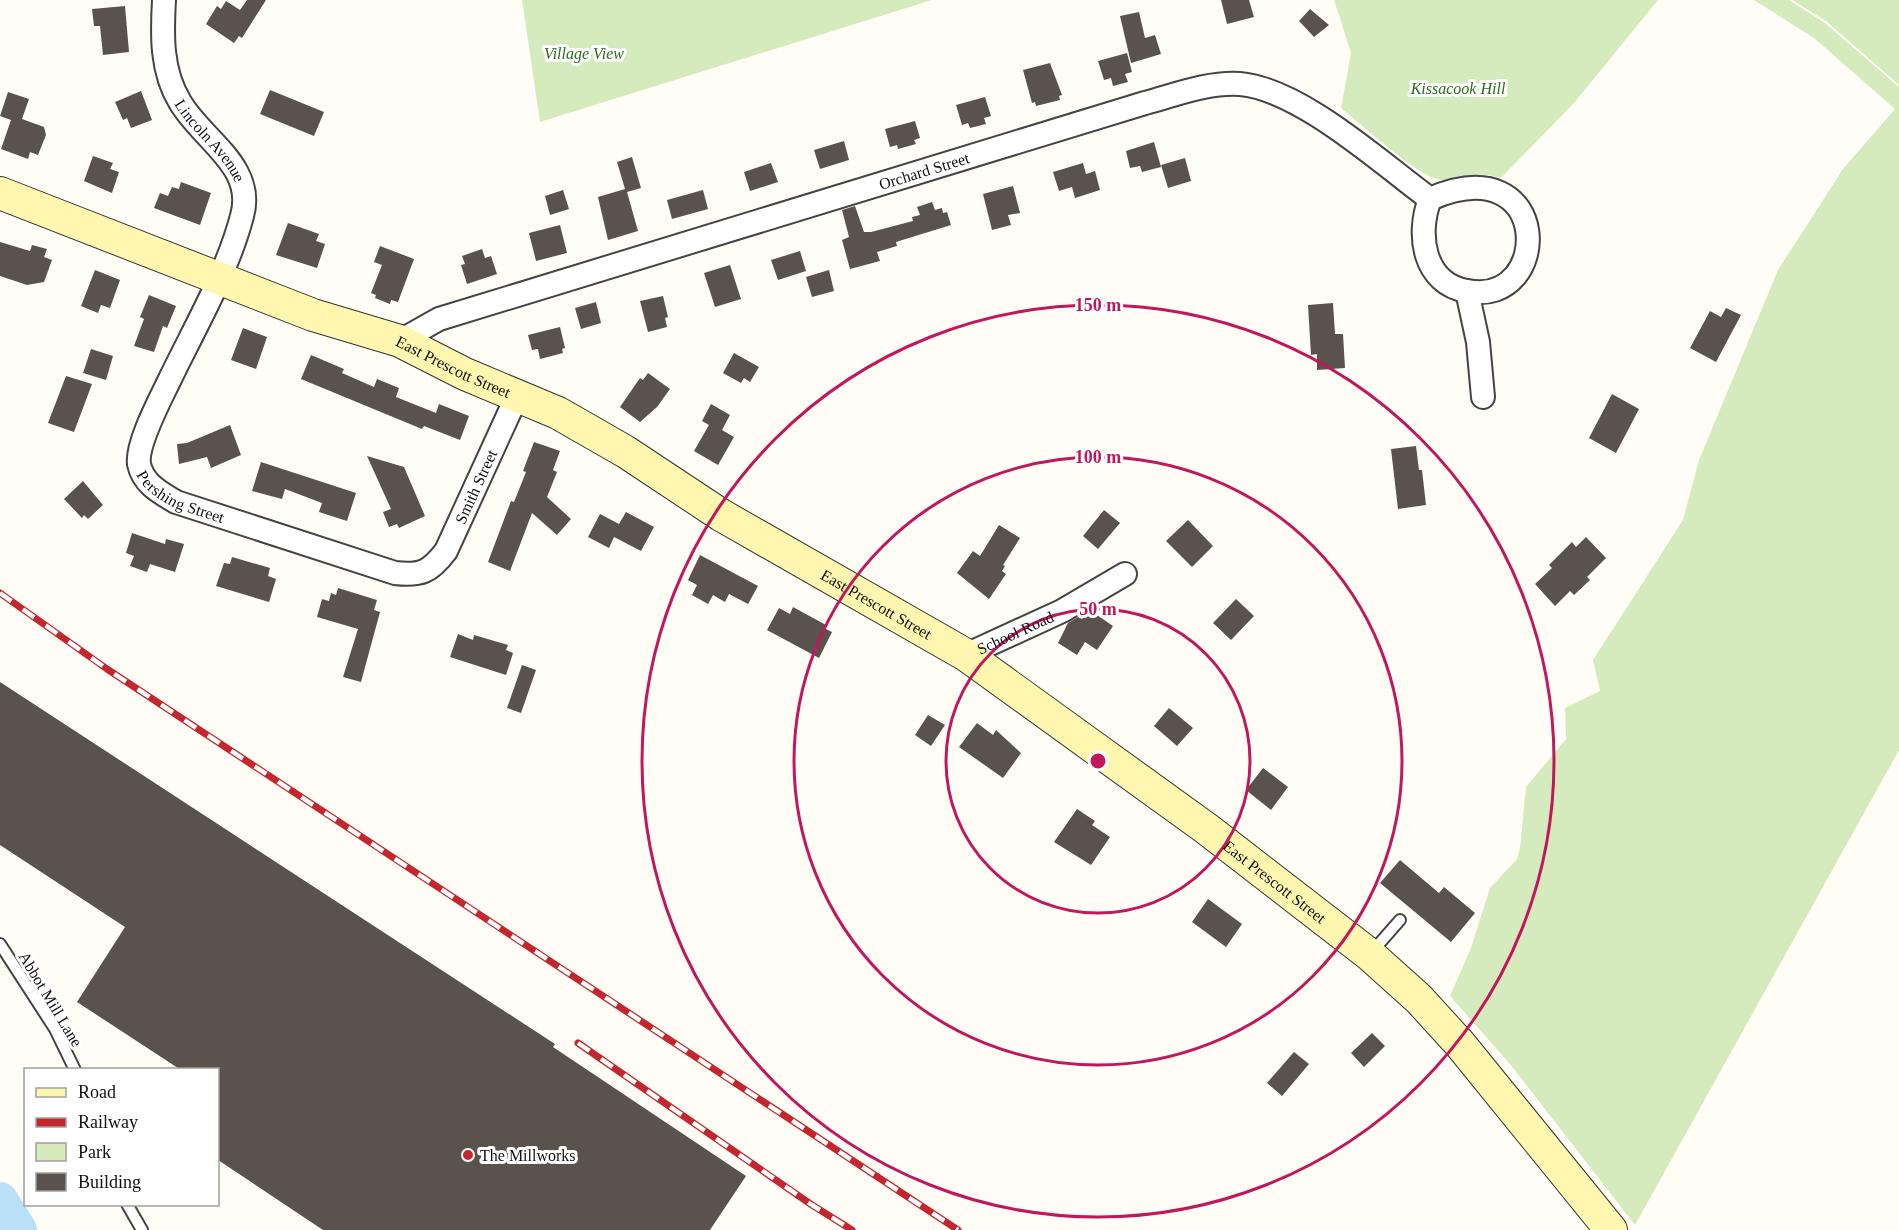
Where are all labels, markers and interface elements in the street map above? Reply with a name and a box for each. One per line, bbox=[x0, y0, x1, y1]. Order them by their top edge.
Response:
park label: Village View bbox=[544, 45, 624, 63]
park label: Kissacook Hill bbox=[1410, 80, 1506, 97]
street label: Lincoln Avenue bbox=[171, 96, 248, 184]
street label: Orchard Street bbox=[877, 149, 972, 193]
text: 150 m bbox=[1075, 295, 1121, 315]
street label: East Prescott Street bbox=[393, 333, 513, 401]
street label: Smith Street bbox=[452, 446, 501, 526]
text: 100 m bbox=[1075, 447, 1121, 467]
street label: Pershing Street bbox=[133, 468, 227, 526]
street label: East Prescott Street bbox=[818, 566, 935, 643]
text: 50 m bbox=[1079, 599, 1117, 619]
street label: School Road bbox=[974, 608, 1056, 658]
centre of rings bbox=[1088, 751, 1108, 771]
street label: East Prescott Street bbox=[1220, 837, 1329, 927]
street label: Abbot Mill Lane bbox=[16, 949, 86, 1050]
legend bbox=[24, 1068, 219, 1206]
text: Road bbox=[78, 1082, 116, 1102]
text: Railway bbox=[78, 1112, 138, 1132]
text: Park bbox=[78, 1142, 111, 1162]
place label: The Millworks bbox=[480, 1147, 576, 1164]
marker: The Millworks bbox=[461, 1148, 475, 1162]
text: Building bbox=[78, 1172, 141, 1192]

